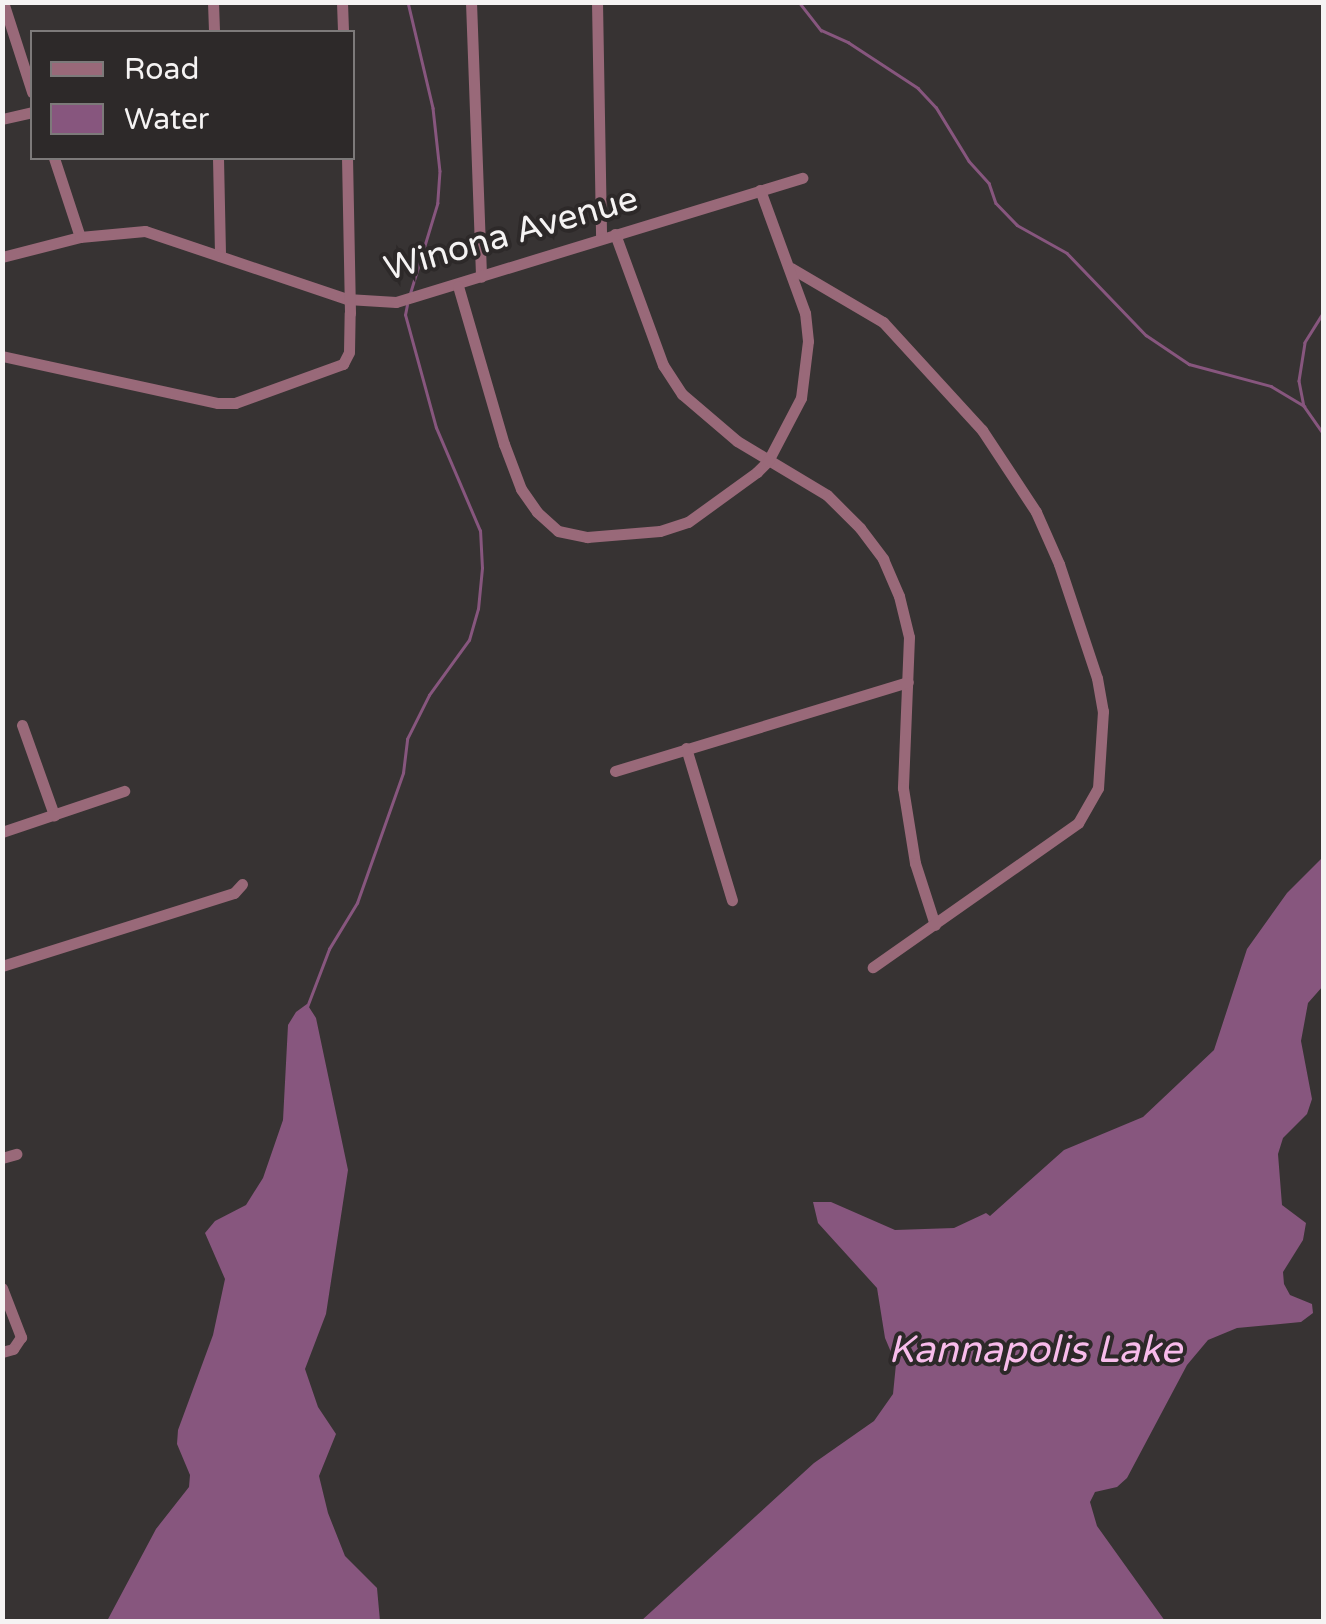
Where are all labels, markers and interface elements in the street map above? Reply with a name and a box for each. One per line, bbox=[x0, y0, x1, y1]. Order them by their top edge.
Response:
legend bbox=[30, 30, 355, 160]
text: Road bbox=[124, 51, 199, 88]
text: Water bbox=[124, 101, 209, 138]
street label: Winona Avenue bbox=[379, 178, 643, 290]
water label: Kannapolis Lake bbox=[888, 1328, 1182, 1374]

